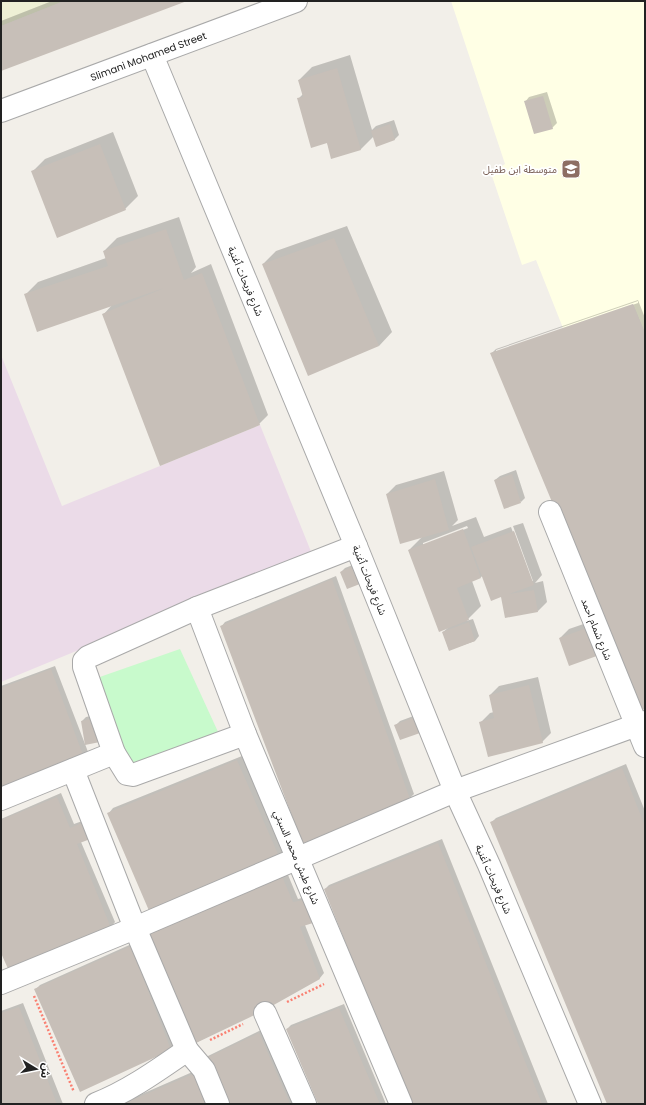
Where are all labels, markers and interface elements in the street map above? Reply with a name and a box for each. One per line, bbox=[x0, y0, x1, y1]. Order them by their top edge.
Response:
street label: Slimani Mohamed Street bbox=[88, 28, 209, 85]
school or university icon: متوسطة ابن طفيل bbox=[560, 158, 582, 180]
place label: متوسطة ابن طفيل bbox=[483, 162, 557, 177]
street label: شارع فريحات ٱغنية bbox=[224, 244, 267, 319]
street label: شارع فريحات ٱغنية bbox=[349, 543, 391, 618]
street label: شارع شمام احمد bbox=[576, 596, 616, 663]
street label: شارع طبش محمد السبتي bbox=[270, 808, 323, 907]
street label: شارع فريحات ٱغنية bbox=[472, 842, 516, 916]
north arrow bbox=[16, 1049, 56, 1089]
text: ش bbox=[37, 1062, 55, 1080]

